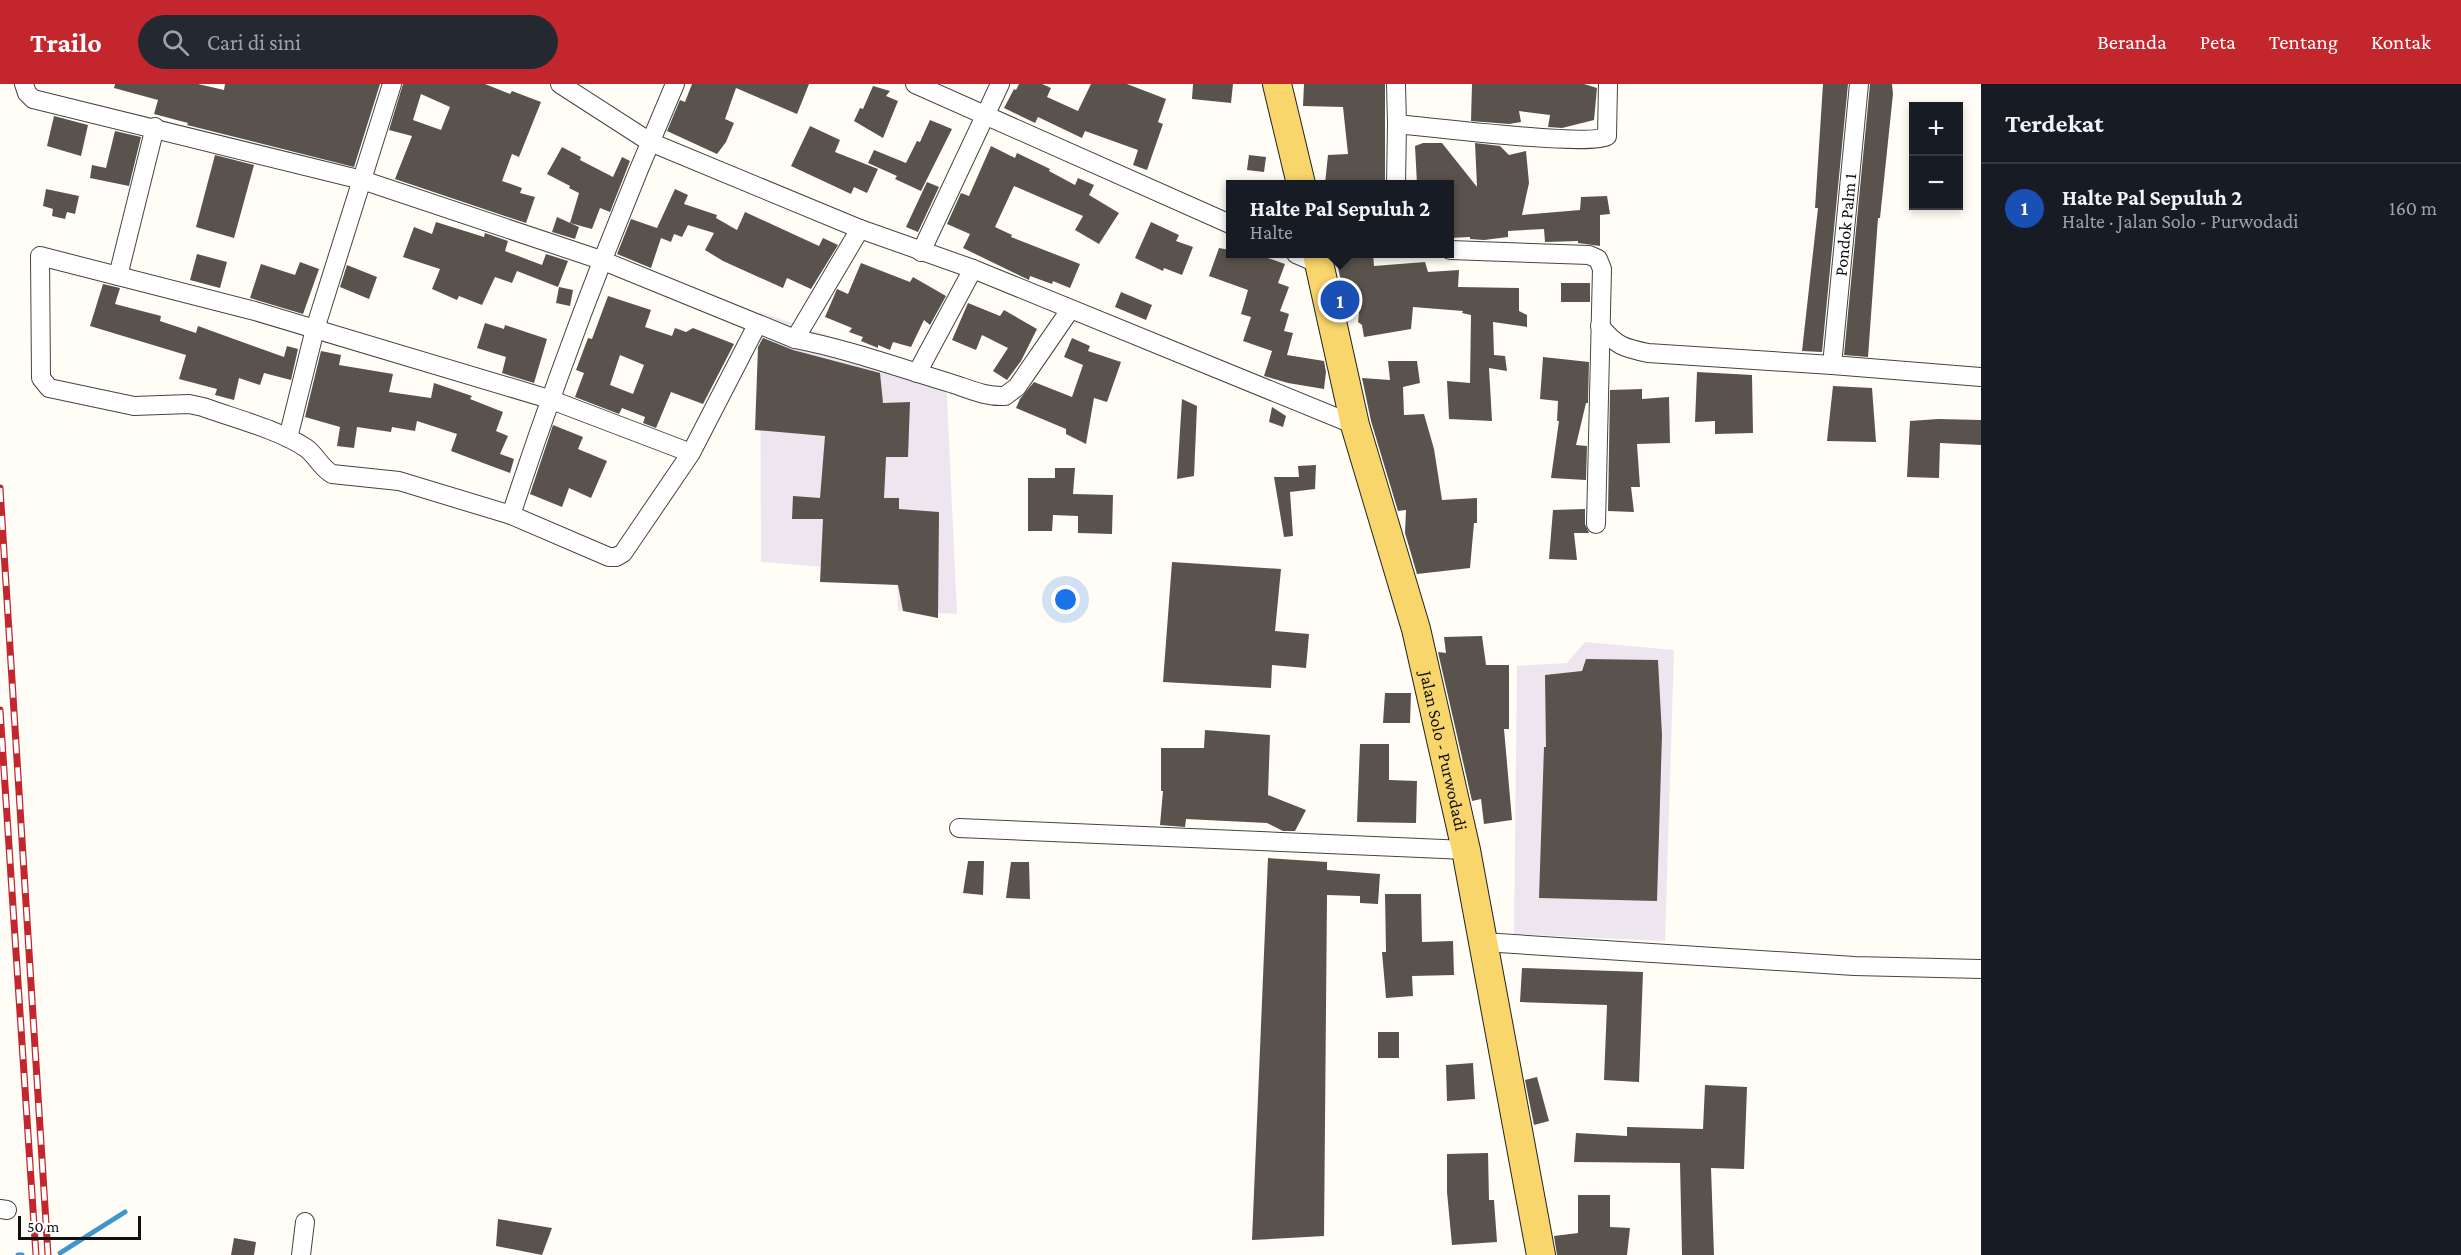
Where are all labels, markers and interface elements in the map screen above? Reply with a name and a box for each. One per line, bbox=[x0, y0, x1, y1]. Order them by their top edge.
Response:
search box bbox=[138, 15, 558, 69]
icon: search bbox=[159, 26, 192, 59]
text: Trailo bbox=[30, 27, 102, 58]
text: Cari di sini bbox=[207, 30, 301, 55]
text: Beranda bbox=[2097, 30, 2167, 54]
text: Peta bbox=[2200, 30, 2236, 54]
text: Tentang bbox=[2269, 30, 2338, 54]
text: Kontak bbox=[2371, 30, 2431, 54]
map controls bbox=[1909, 102, 1963, 210]
button: + bbox=[1909, 102, 1963, 156]
text: Terdekat bbox=[2005, 109, 2104, 138]
button: − bbox=[1909, 156, 1963, 210]
street label: Pondok Palm 1 bbox=[1831, 172, 1860, 277]
popup bbox=[1226, 180, 1454, 258]
text: Halte Pal Sepuluh 2 bbox=[2062, 185, 2242, 210]
text: Halte Pal Sepuluh 2 bbox=[1250, 196, 1430, 221]
text: 1 bbox=[2021, 197, 2028, 219]
text: 160 m bbox=[2389, 197, 2437, 219]
text: Halte · Jalan Solo - Purwodadi bbox=[2062, 210, 2298, 232]
text: Halte bbox=[1250, 221, 1293, 243]
pin: 1 bbox=[1320, 278, 1360, 322]
your location bbox=[1051, 585, 1080, 614]
street label: Jalan Solo - Purwodadi bbox=[1415, 667, 1471, 833]
scale bar bbox=[18, 1213, 141, 1240]
text: 50 m bbox=[27, 1218, 59, 1235]

